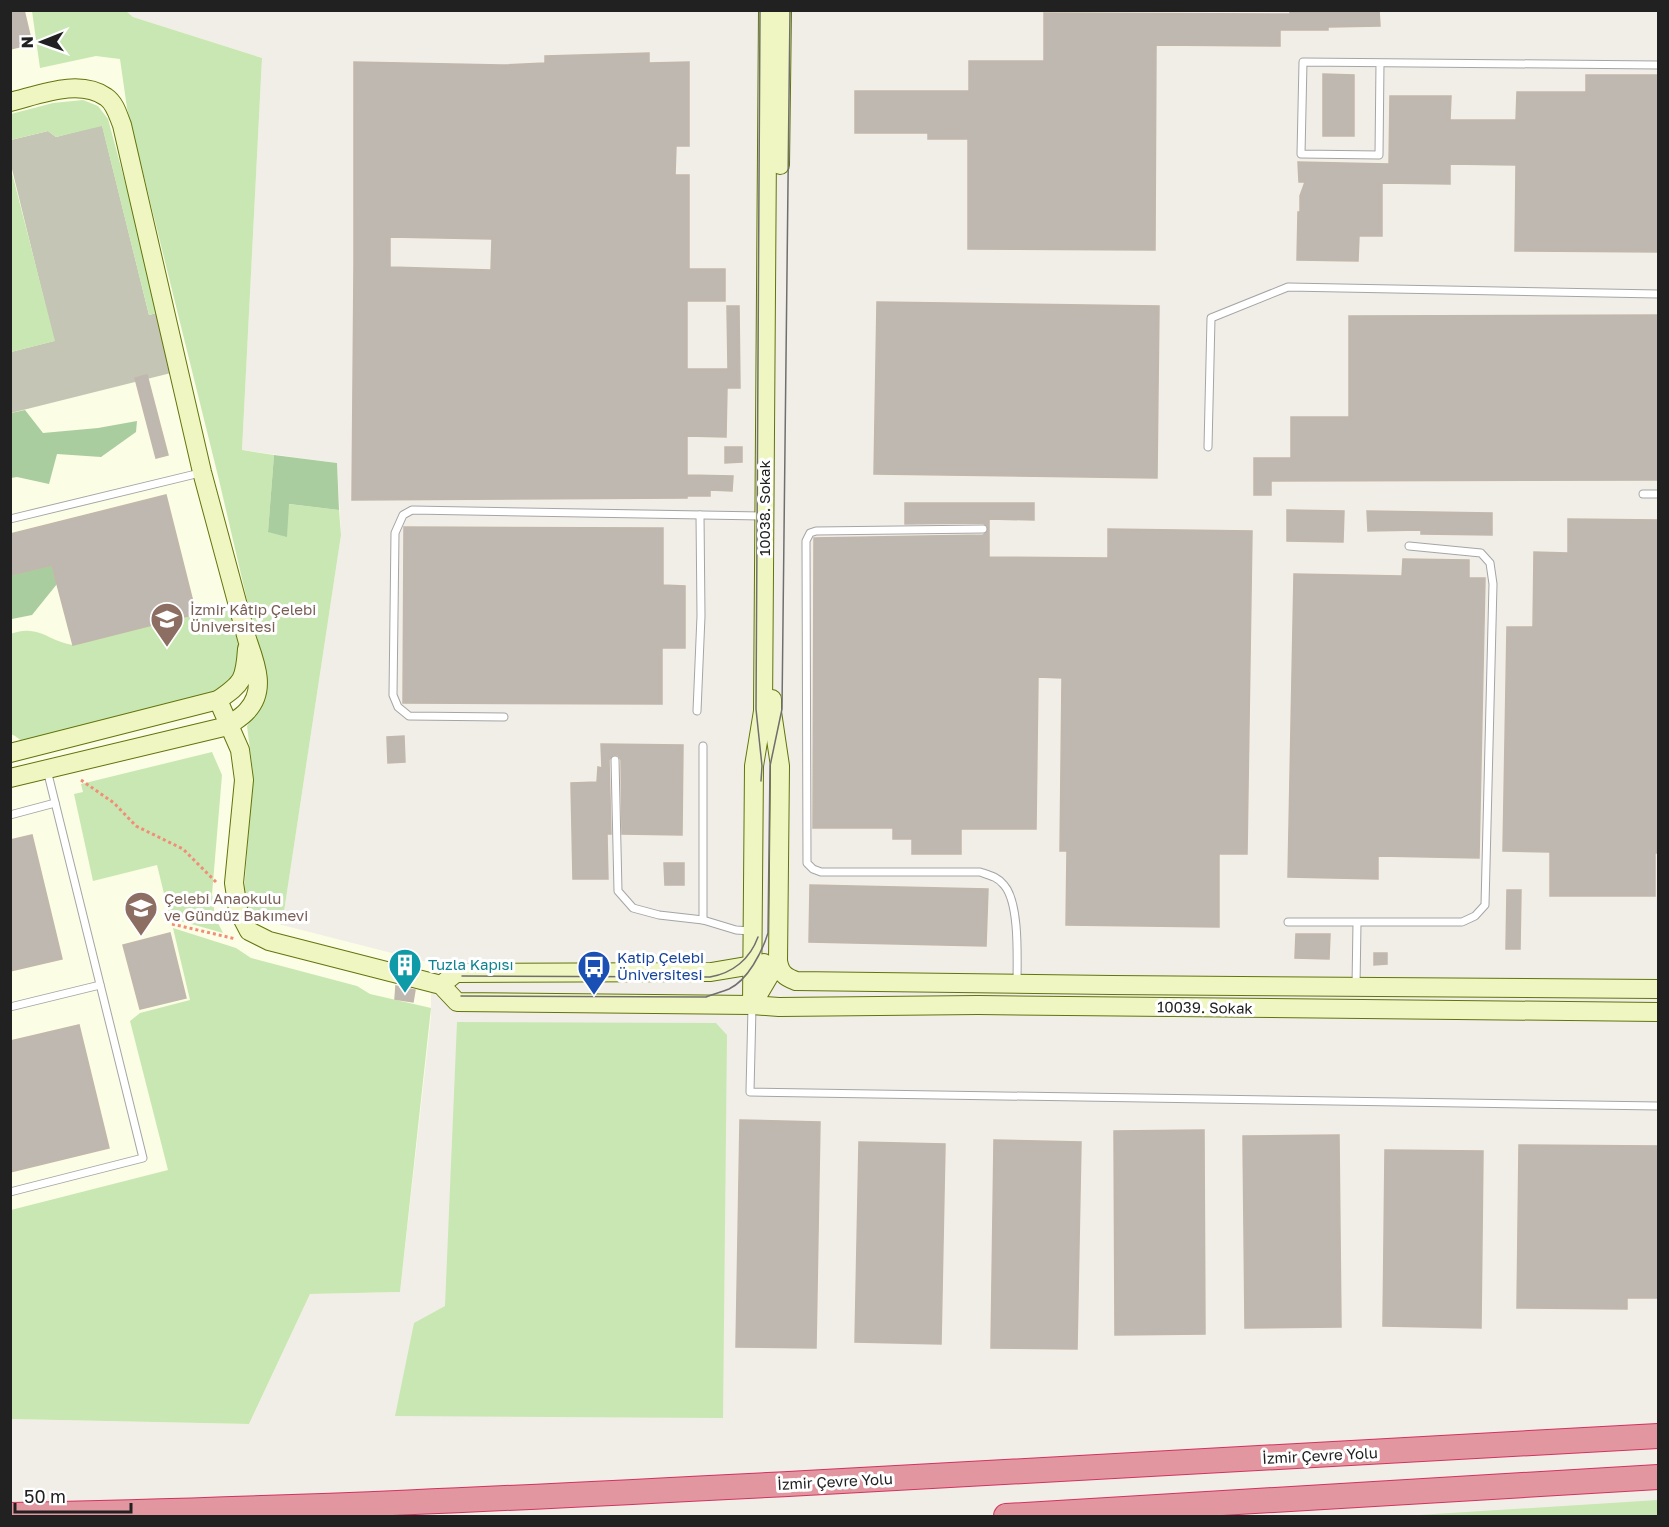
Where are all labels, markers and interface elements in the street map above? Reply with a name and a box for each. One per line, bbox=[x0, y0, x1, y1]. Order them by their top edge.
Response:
north arrow bbox=[12, 12, 72, 72]
text: N bbox=[17, 36, 37, 49]
street label: 10038. Sokak bbox=[755, 460, 773, 556]
place label: İzmir Kâtip Çelebi Üniversitesi bbox=[190, 600, 316, 635]
school or university icon: İzmir Kâtip Çelebi Üniversitesi bbox=[149, 601, 185, 648]
place label: Çelebi Anaokulu ve Gündüz Bakımevi bbox=[164, 889, 308, 924]
school or university icon: Çelebi Anaokulu ve Gündüz Bakımevi bbox=[123, 890, 159, 937]
building icon: Tuzla Kapısı bbox=[387, 947, 423, 994]
place label: Katip Çelebi Üniversitesi bbox=[617, 948, 704, 983]
bus stop icon: Katip Çelebi Üniversitesi bbox=[576, 949, 612, 996]
place label: Tuzla Kapısı bbox=[428, 955, 514, 973]
street label: 10039. Sokak bbox=[1157, 997, 1254, 1017]
street label: İzmir Çevre Yolu bbox=[1262, 1443, 1378, 1467]
street label: İzmir Çevre Yolu bbox=[777, 1469, 893, 1493]
scale bar bbox=[15, 1476, 130, 1514]
text: 50 m bbox=[24, 1485, 66, 1507]

